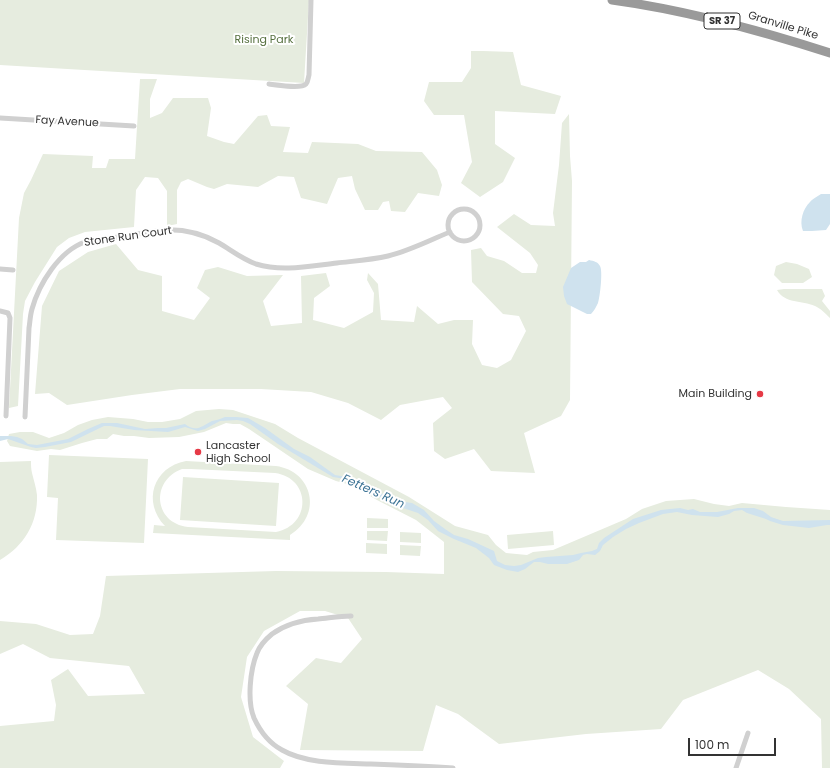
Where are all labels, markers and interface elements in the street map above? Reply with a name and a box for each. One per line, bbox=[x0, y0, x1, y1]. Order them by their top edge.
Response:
street label: Granville Pike bbox=[746, 9, 820, 43]
road number: SR 37 bbox=[704, 13, 740, 29]
park label: Rising Park bbox=[235, 33, 293, 47]
street label: Fay Avenue bbox=[35, 114, 99, 130]
street label: Stone Run Court bbox=[83, 224, 173, 250]
place label: Main Building bbox=[679, 387, 752, 401]
marker: Main Building bbox=[755, 389, 765, 399]
place label: Lancaster High School bbox=[206, 439, 271, 465]
marker: Lancaster High School bbox=[193, 447, 203, 457]
water label: Fetters Run bbox=[340, 472, 406, 512]
scale bar bbox=[690, 730, 778, 756]
text: 100 m bbox=[695, 736, 729, 753]

